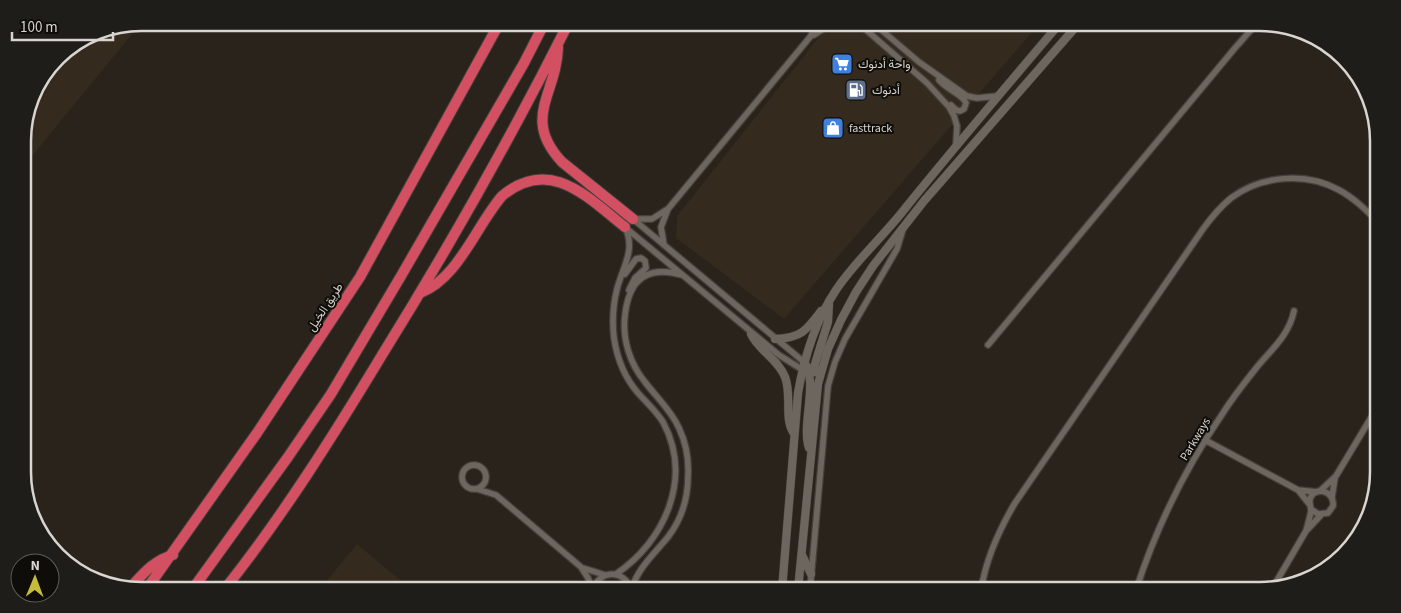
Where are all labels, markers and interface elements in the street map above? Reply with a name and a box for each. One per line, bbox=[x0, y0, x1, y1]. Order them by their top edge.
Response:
scale bar bbox=[12, 10, 114, 42]
text: 100 m bbox=[20, 17, 58, 38]
supermarket icon: واحة أدنوك bbox=[830, 52, 854, 76]
place label: واحة أدنوك bbox=[858, 56, 911, 73]
fuel station icon: أدنوك bbox=[844, 78, 868, 102]
place label: أدنوك bbox=[872, 82, 900, 99]
shop icon: fasttrack bbox=[821, 116, 845, 140]
place label: fasttrack bbox=[849, 120, 892, 137]
street label: طريق الخيل bbox=[303, 279, 348, 335]
street label: Parkways bbox=[1176, 414, 1215, 464]
north arrow bbox=[10, 553, 60, 603]
text: N bbox=[30, 556, 40, 576]

